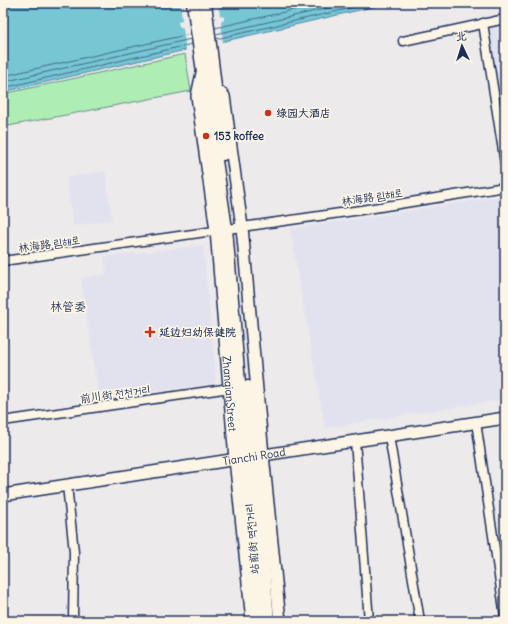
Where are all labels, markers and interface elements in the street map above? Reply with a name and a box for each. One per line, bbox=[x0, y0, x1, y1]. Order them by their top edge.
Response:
north arrow bbox=[442, 26, 482, 66]
text: 北 bbox=[455, 29, 467, 43]
place label: 绿园大酒店 bbox=[276, 106, 331, 120]
marker: 绿园大酒店 bbox=[263, 108, 273, 118]
place label: 153 koffee bbox=[214, 129, 264, 143]
marker: 153 koffee bbox=[201, 131, 211, 141]
street label: 林海路 림해로 bbox=[340, 185, 404, 209]
street label: 林海路 림해로 bbox=[17, 233, 81, 255]
district label: 林管委 bbox=[50, 299, 86, 314]
place label: 延边妇幼保健院 bbox=[159, 325, 236, 339]
marker: 延边妇幼保健院 bbox=[144, 326, 156, 338]
street label: ZhanqianStreet bbox=[219, 355, 240, 432]
street label: 前川街 전천거리 bbox=[79, 382, 151, 406]
street label: Tianchi Road bbox=[221, 445, 287, 468]
street label: 站前街 역전거리 bbox=[242, 503, 262, 575]

